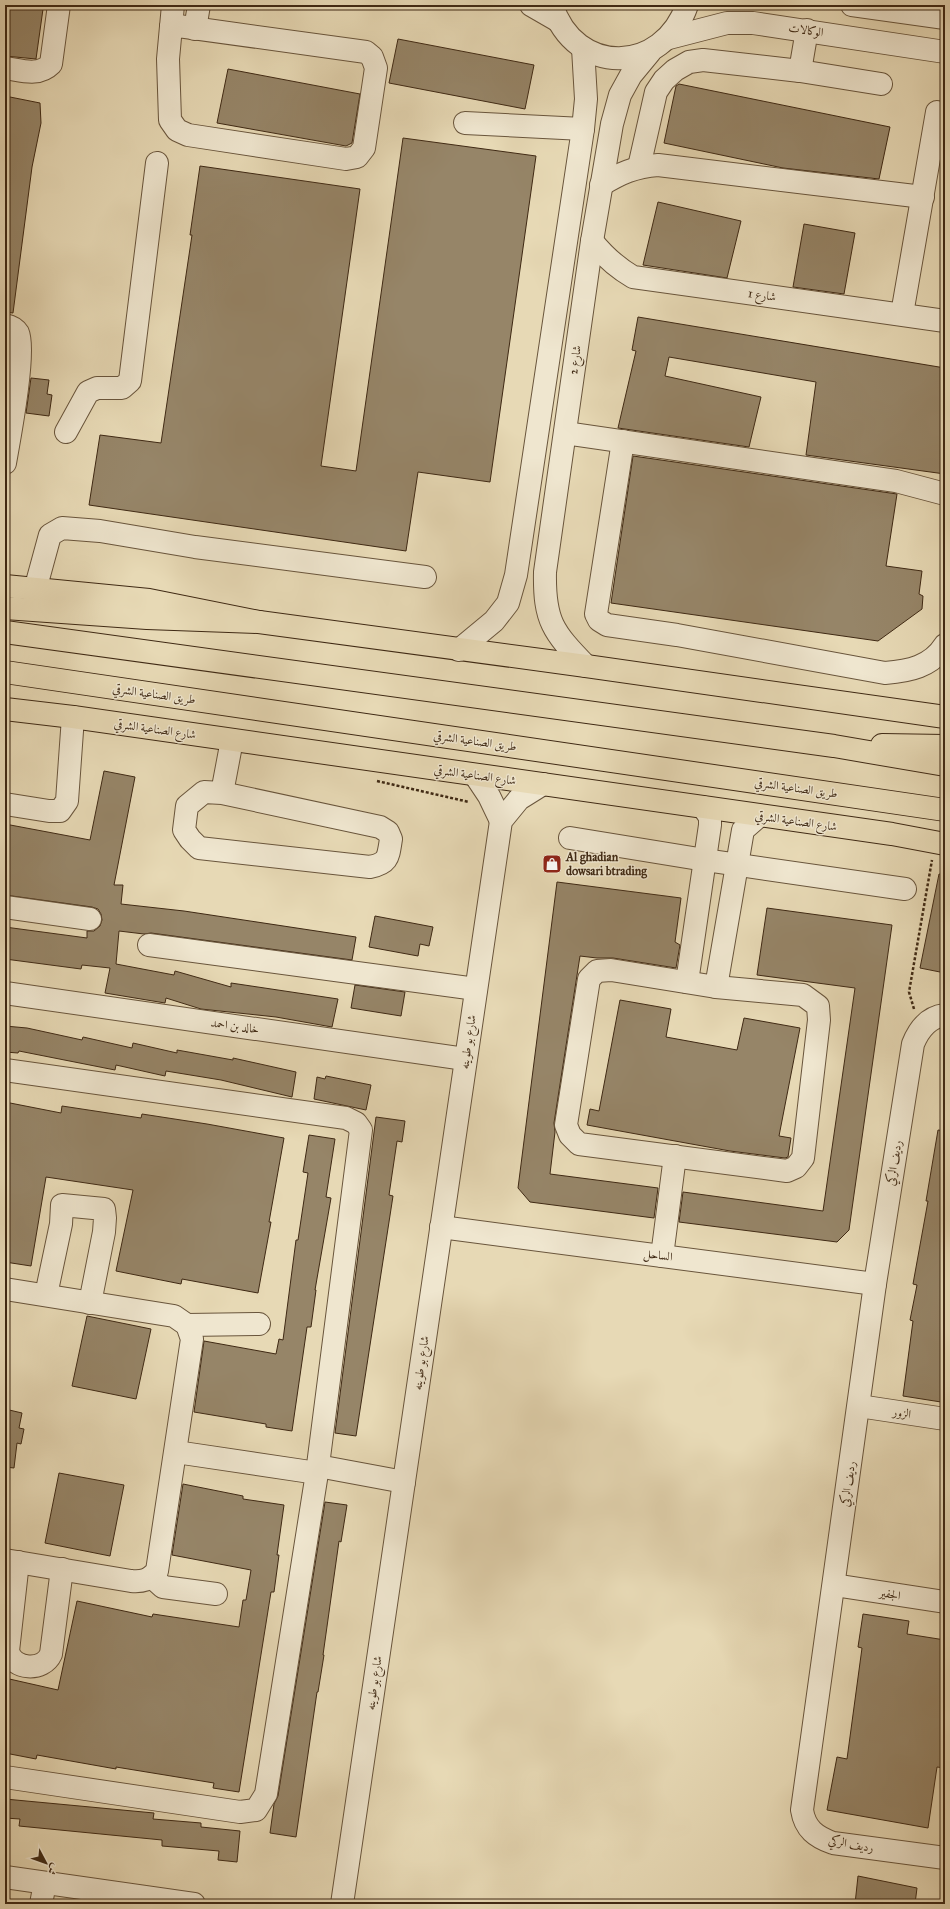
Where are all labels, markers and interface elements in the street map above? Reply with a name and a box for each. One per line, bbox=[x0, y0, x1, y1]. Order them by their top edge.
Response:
street label: الوكالات bbox=[787, 21, 825, 40]
street label: شارع 1 bbox=[747, 286, 777, 308]
street label: شارع 2 bbox=[566, 344, 588, 376]
street label: طريق الصناعية الشرقي bbox=[111, 681, 197, 710]
street label: شارع الصناعية الشرقي bbox=[113, 716, 197, 746]
street label: طريق الصناعية الشرقي bbox=[432, 728, 518, 757]
street label: شارع الصناعية الشرقي bbox=[433, 762, 517, 792]
street label: طريق الصناعية الشرقي bbox=[753, 775, 839, 804]
street label: شارع الصناعية الشرقي bbox=[754, 808, 838, 838]
place label: Al ghadian dowsari btrading bbox=[565, 850, 647, 879]
shop icon: Al ghadian dowsari btrading bbox=[541, 853, 563, 875]
street label: شارع بو طوينه bbox=[457, 1014, 483, 1071]
street label: خالد بن احمد bbox=[210, 1016, 260, 1036]
street label: رديف الركي bbox=[883, 1139, 907, 1187]
street label: الساحل bbox=[642, 1246, 674, 1266]
street label: شارع بو طوينه bbox=[410, 1335, 436, 1392]
street label: الزور bbox=[891, 1404, 913, 1422]
street label: رديف الركي bbox=[837, 1460, 861, 1508]
street label: الجفير bbox=[876, 1585, 902, 1603]
street label: شارع بو طوينه bbox=[363, 1655, 389, 1712]
street label: رديف الركي bbox=[827, 1832, 875, 1858]
north arrow bbox=[26, 1843, 66, 1883]
text: ش bbox=[45, 1861, 62, 1878]

